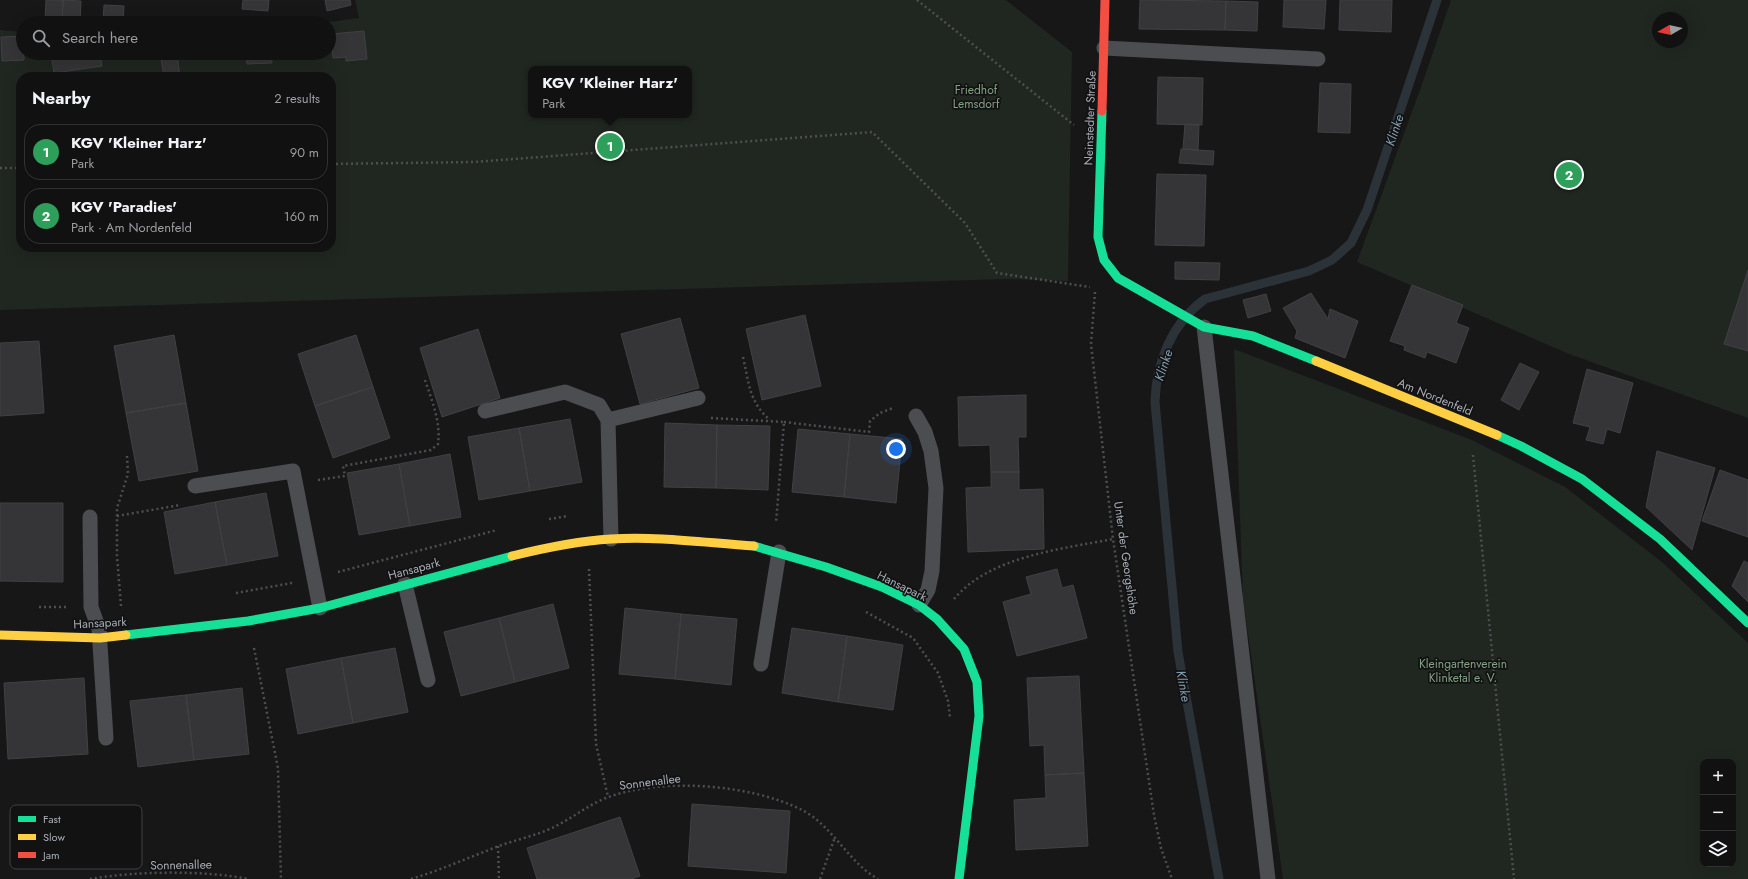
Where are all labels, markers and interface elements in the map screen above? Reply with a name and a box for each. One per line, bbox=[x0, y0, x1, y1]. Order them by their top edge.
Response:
north arrow bbox=[1652, 12, 1688, 48]
search box bbox=[16, 16, 336, 60]
icon: search bbox=[30, 27, 52, 49]
text: Search here bbox=[62, 27, 138, 49]
popup bbox=[528, 66, 692, 118]
street label: Neinstedter Straße bbox=[1079, 70, 1101, 166]
text: KGV 'Kleiner Harz' bbox=[542, 72, 678, 94]
park label: Friedhof Lemsdorf bbox=[953, 81, 1000, 113]
text: Nearby bbox=[32, 86, 90, 110]
text: 2 results bbox=[274, 89, 320, 108]
text: Park bbox=[542, 94, 565, 113]
water label: Klinke bbox=[1381, 112, 1409, 148]
pin: 1 bbox=[597, 131, 623, 161]
text: KGV 'Kleiner Harz' bbox=[71, 132, 207, 154]
text: 1 bbox=[43, 143, 49, 162]
text: 90 m bbox=[290, 143, 319, 162]
text: Park bbox=[71, 154, 94, 173]
pin: 2 bbox=[1556, 160, 1582, 190]
text: KGV 'Paradies' bbox=[71, 196, 177, 218]
text: 2 bbox=[42, 207, 50, 226]
text: 160 m bbox=[284, 207, 319, 226]
text: Park · Am Nordenfeld bbox=[71, 218, 192, 237]
water label: Klinke bbox=[1150, 347, 1178, 383]
street label: Am Nordenfeld bbox=[1395, 374, 1475, 420]
your location bbox=[886, 439, 906, 459]
street label: Unter der Georgshöhe bbox=[1109, 500, 1143, 616]
street label: Hansapark bbox=[386, 553, 443, 585]
street label: Hansapark bbox=[874, 566, 931, 606]
street label: Hansapark bbox=[73, 613, 128, 633]
park label: Kleingartenverein Klinketal e. V. bbox=[1419, 655, 1507, 687]
water label: Klinke bbox=[1171, 669, 1196, 704]
map controls bbox=[1700, 759, 1736, 867]
button: + bbox=[1700, 759, 1736, 795]
street label: Sonnenallee bbox=[618, 769, 682, 795]
button: − bbox=[1700, 795, 1736, 831]
legend bbox=[10, 805, 142, 869]
text: Fast bbox=[43, 811, 61, 827]
text: Slow bbox=[43, 829, 65, 845]
button: layers bbox=[1700, 831, 1736, 867]
text: Jam bbox=[41, 847, 60, 863]
street label: Sonnenallee bbox=[150, 855, 212, 875]

